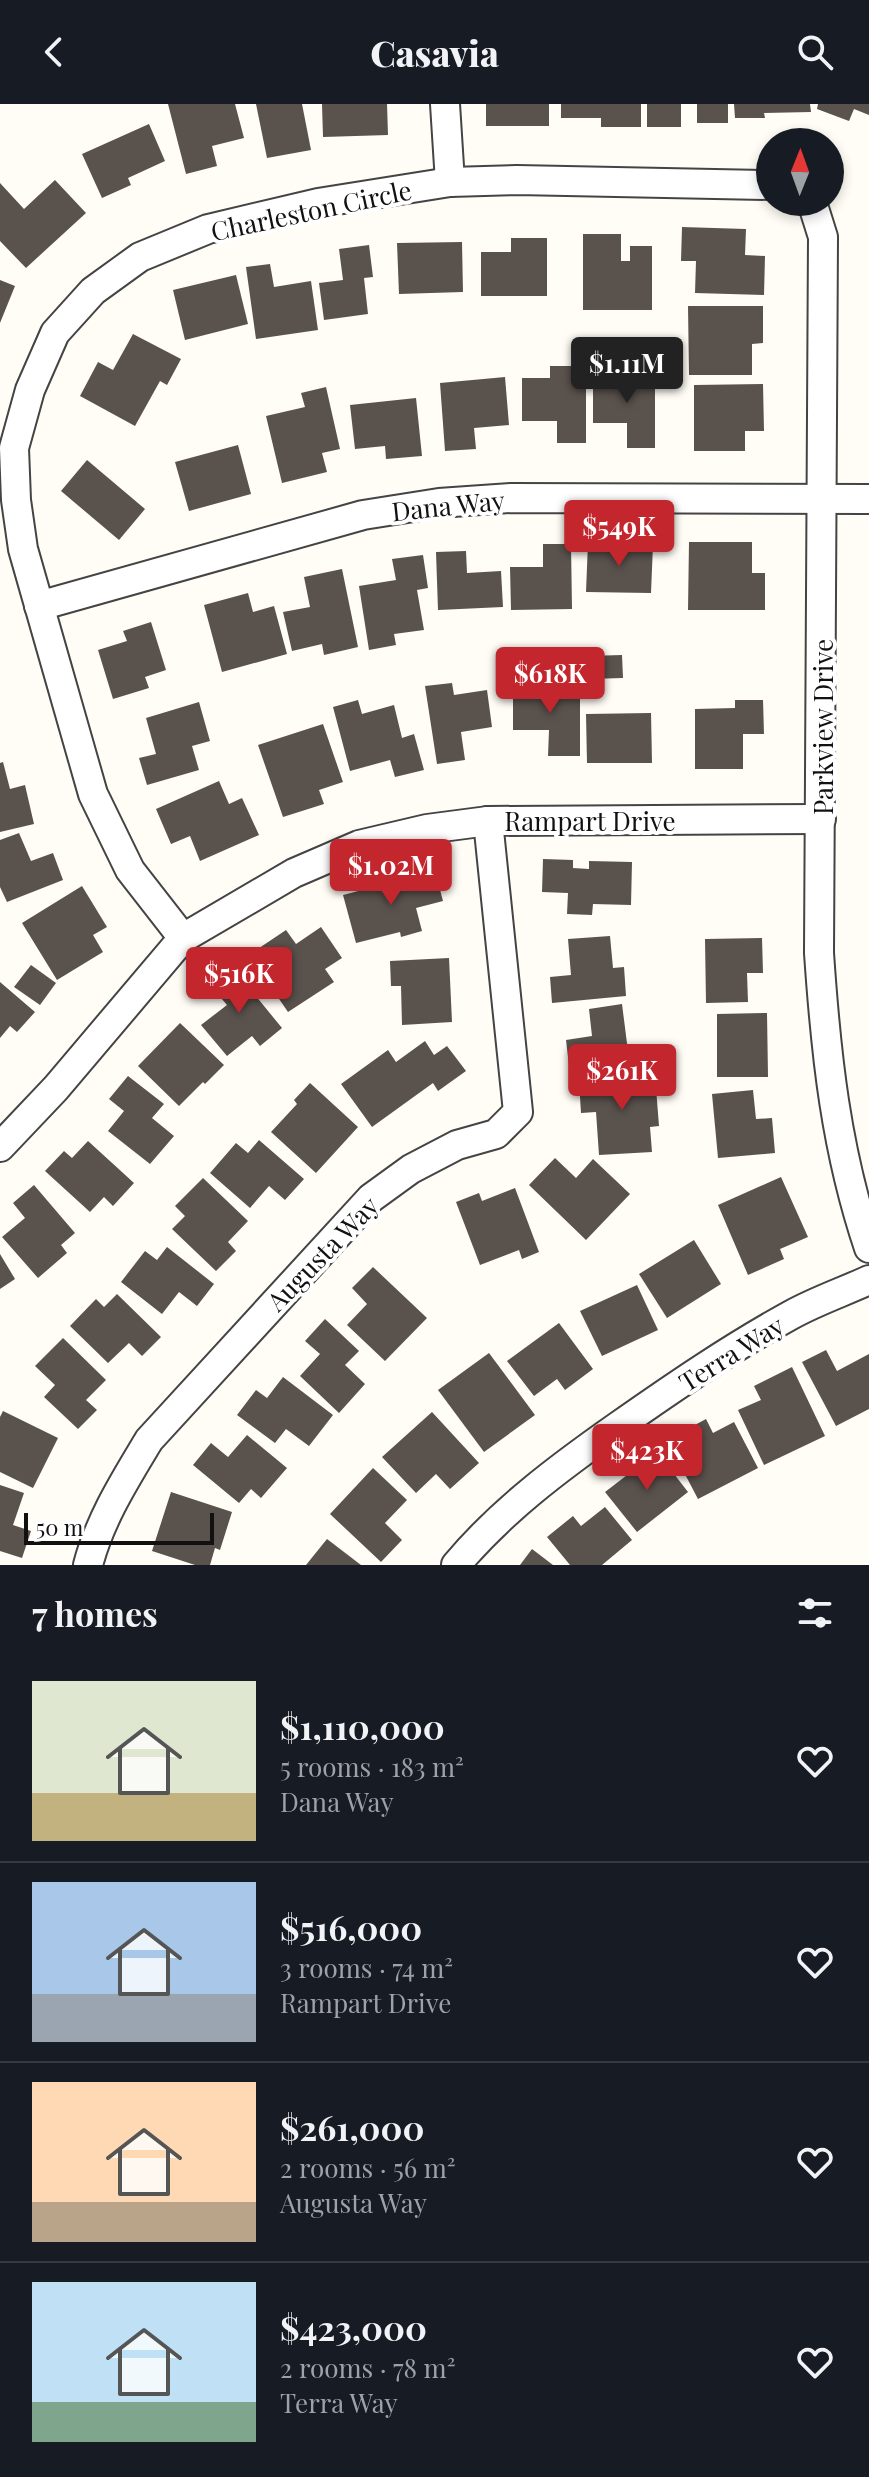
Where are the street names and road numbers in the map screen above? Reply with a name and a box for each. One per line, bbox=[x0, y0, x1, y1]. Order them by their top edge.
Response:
street label: Charleston Circle bbox=[208, 172, 414, 248]
street label: Dana Way bbox=[390, 482, 506, 528]
street label: Parkview Drive bbox=[805, 639, 840, 815]
street label: Rampart Drive bbox=[504, 803, 676, 838]
street label: Augusta Way bbox=[258, 1188, 386, 1319]
street label: Terra Way bbox=[672, 1307, 790, 1399]

